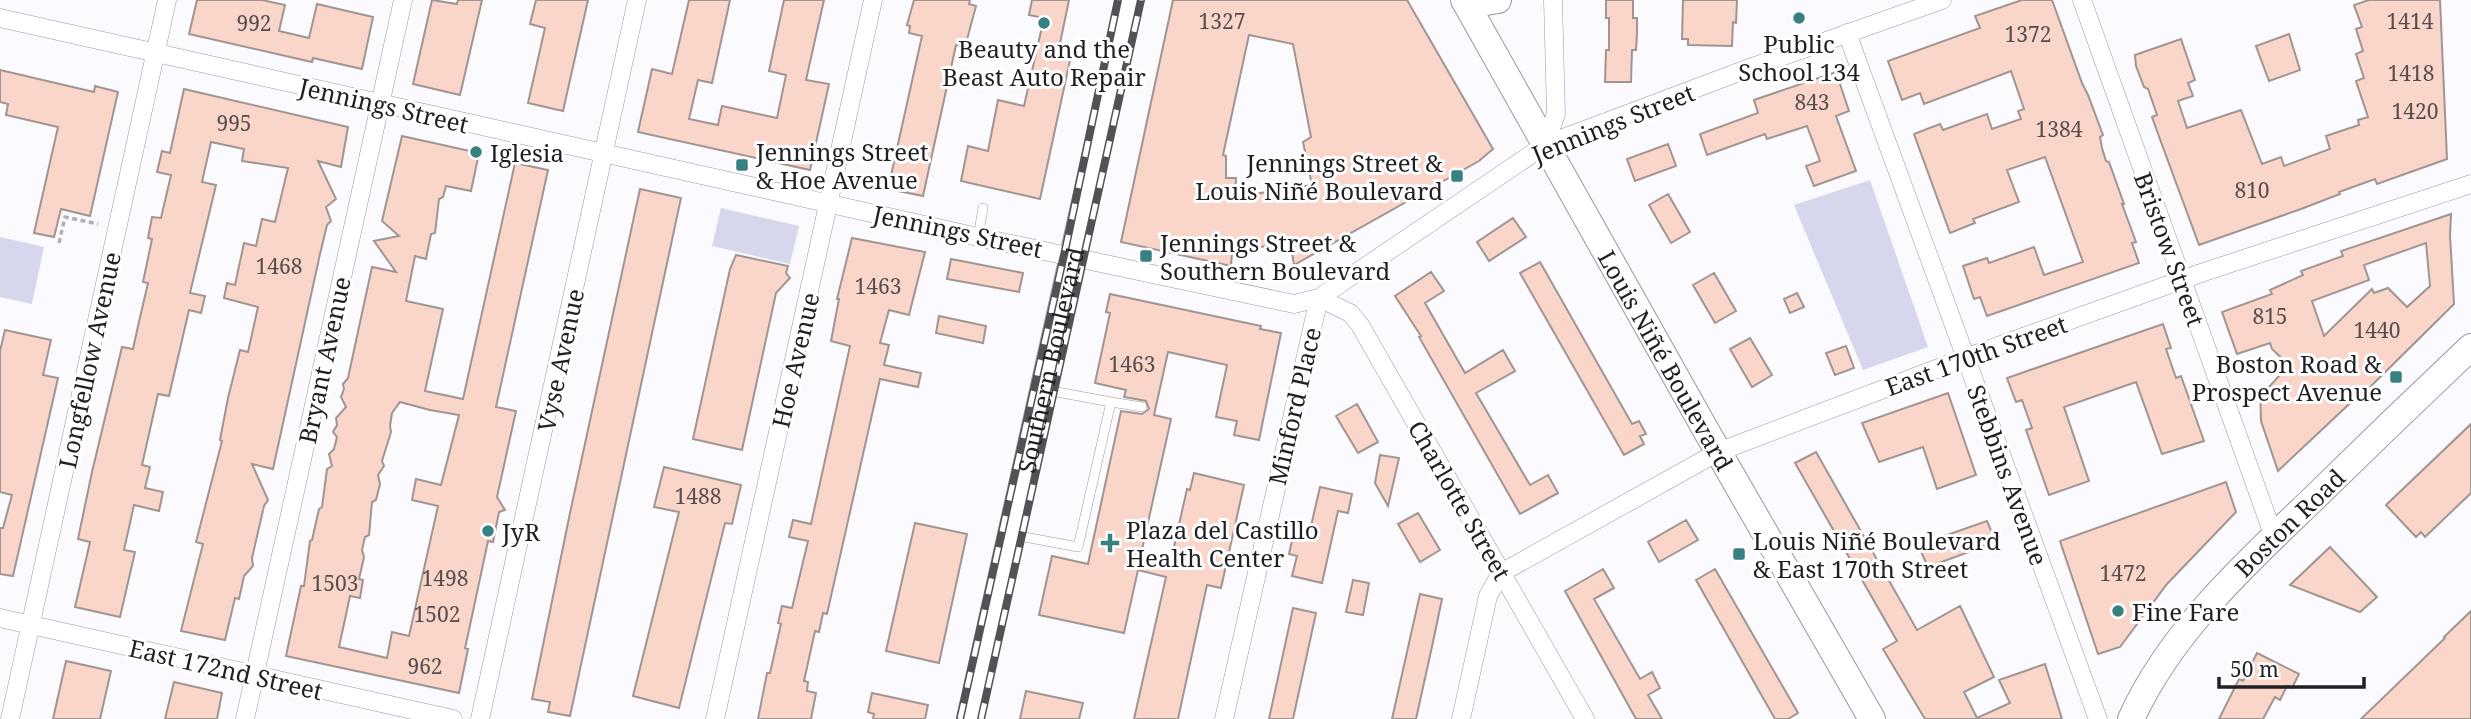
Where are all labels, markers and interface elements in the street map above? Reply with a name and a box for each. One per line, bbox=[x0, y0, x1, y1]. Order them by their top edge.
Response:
house number: 1327 bbox=[1199, 7, 1245, 35]
house number: 1414 bbox=[2387, 7, 2434, 35]
house number: 992 bbox=[236, 9, 272, 37]
marker: Public School 134 bbox=[1791, 10, 1807, 26]
marker: Beauty and the Beast Auto Repair bbox=[1036, 15, 1052, 31]
house number: 1372 bbox=[2005, 20, 2051, 48]
place label: Public School 134 bbox=[1738, 27, 1860, 88]
place label: Beauty and the Beast Auto Repair bbox=[942, 32, 1146, 93]
house number: 1418 bbox=[2388, 59, 2434, 87]
street label: Jennings Street bbox=[295, 69, 472, 140]
street label: Jennings Street bbox=[1526, 75, 1699, 171]
house number: 843 bbox=[1794, 88, 1830, 116]
house number: 1420 bbox=[2392, 97, 2438, 125]
house number: 995 bbox=[216, 109, 252, 137]
house number: 1384 bbox=[2036, 115, 2083, 143]
place label: Jennings Street & Hoe Avenue bbox=[755, 135, 928, 196]
place label: Iglesia bbox=[490, 136, 564, 169]
marker: Iglesia bbox=[468, 144, 484, 160]
place label: Jennings Street & Louis Niñé Boulevard bbox=[1195, 146, 1443, 207]
marker: Jennings Street & Hoe Avenue bbox=[734, 157, 750, 173]
street label: Bristow Street bbox=[2127, 167, 2213, 331]
marker: Jennings Street & Louis Niñé Boulevard bbox=[1449, 168, 1465, 184]
house number: 810 bbox=[2234, 176, 2270, 204]
street label: Jennings Street bbox=[869, 197, 1046, 265]
place label: Jennings Street & Southern Boulevard bbox=[1159, 226, 1390, 287]
street label: Southern Boulevard bbox=[1009, 244, 1091, 476]
street label: Louis Niñé Boulevard bbox=[1591, 244, 1742, 476]
marker: Jennings Street & Southern Boulevard bbox=[1138, 248, 1154, 264]
street label: Longfellow Avenue bbox=[50, 249, 128, 471]
house number: 1468 bbox=[256, 252, 302, 280]
house number: 1463 bbox=[855, 272, 901, 300]
street label: Bryant Avenue bbox=[290, 273, 358, 447]
street label: Vyse Avenue bbox=[529, 285, 591, 435]
street label: Hoe Avenue bbox=[763, 289, 827, 431]
house number: 815 bbox=[2252, 302, 2288, 330]
street label: East 170th Street bbox=[1881, 307, 2071, 403]
house number: 1440 bbox=[2354, 316, 2400, 344]
street label: Minford Place bbox=[1260, 324, 1328, 488]
place label: Boston Road & Prospect Avenue bbox=[2192, 347, 2382, 408]
house number: 1463 bbox=[1109, 350, 1155, 378]
marker: Boston Road & Prospect Avenue bbox=[2388, 369, 2404, 385]
street label: Stebbins Avenue bbox=[1960, 380, 2056, 570]
street label: Charlotte Street bbox=[1401, 414, 1519, 586]
street label: Boston Road bbox=[2226, 461, 2352, 584]
house number: 1488 bbox=[675, 482, 721, 510]
place label: Plaza del Castillo Health Center bbox=[1126, 513, 1319, 574]
place label: JyR bbox=[501, 515, 540, 548]
marker: JyR bbox=[480, 523, 496, 539]
place label: Louis Niñé Boulevard & East 170th Street bbox=[1753, 524, 2001, 585]
marker: Plaza del Castillo Health Center bbox=[1100, 533, 1120, 553]
marker: Louis Niñé Boulevard & East 170th Street bbox=[1731, 546, 1747, 562]
house number: 1472 bbox=[2100, 559, 2146, 587]
house number: 1498 bbox=[422, 564, 468, 592]
house number: 1503 bbox=[312, 569, 358, 597]
place label: Fine Fare bbox=[2132, 595, 2239, 628]
house number: 1502 bbox=[414, 600, 460, 628]
marker: Fine Fare bbox=[2110, 603, 2126, 619]
street label: East 172nd Street bbox=[126, 631, 326, 707]
scale bar bbox=[2219, 646, 2364, 690]
house number: 962 bbox=[407, 652, 443, 680]
text: 50 m bbox=[2230, 655, 2279, 683]

